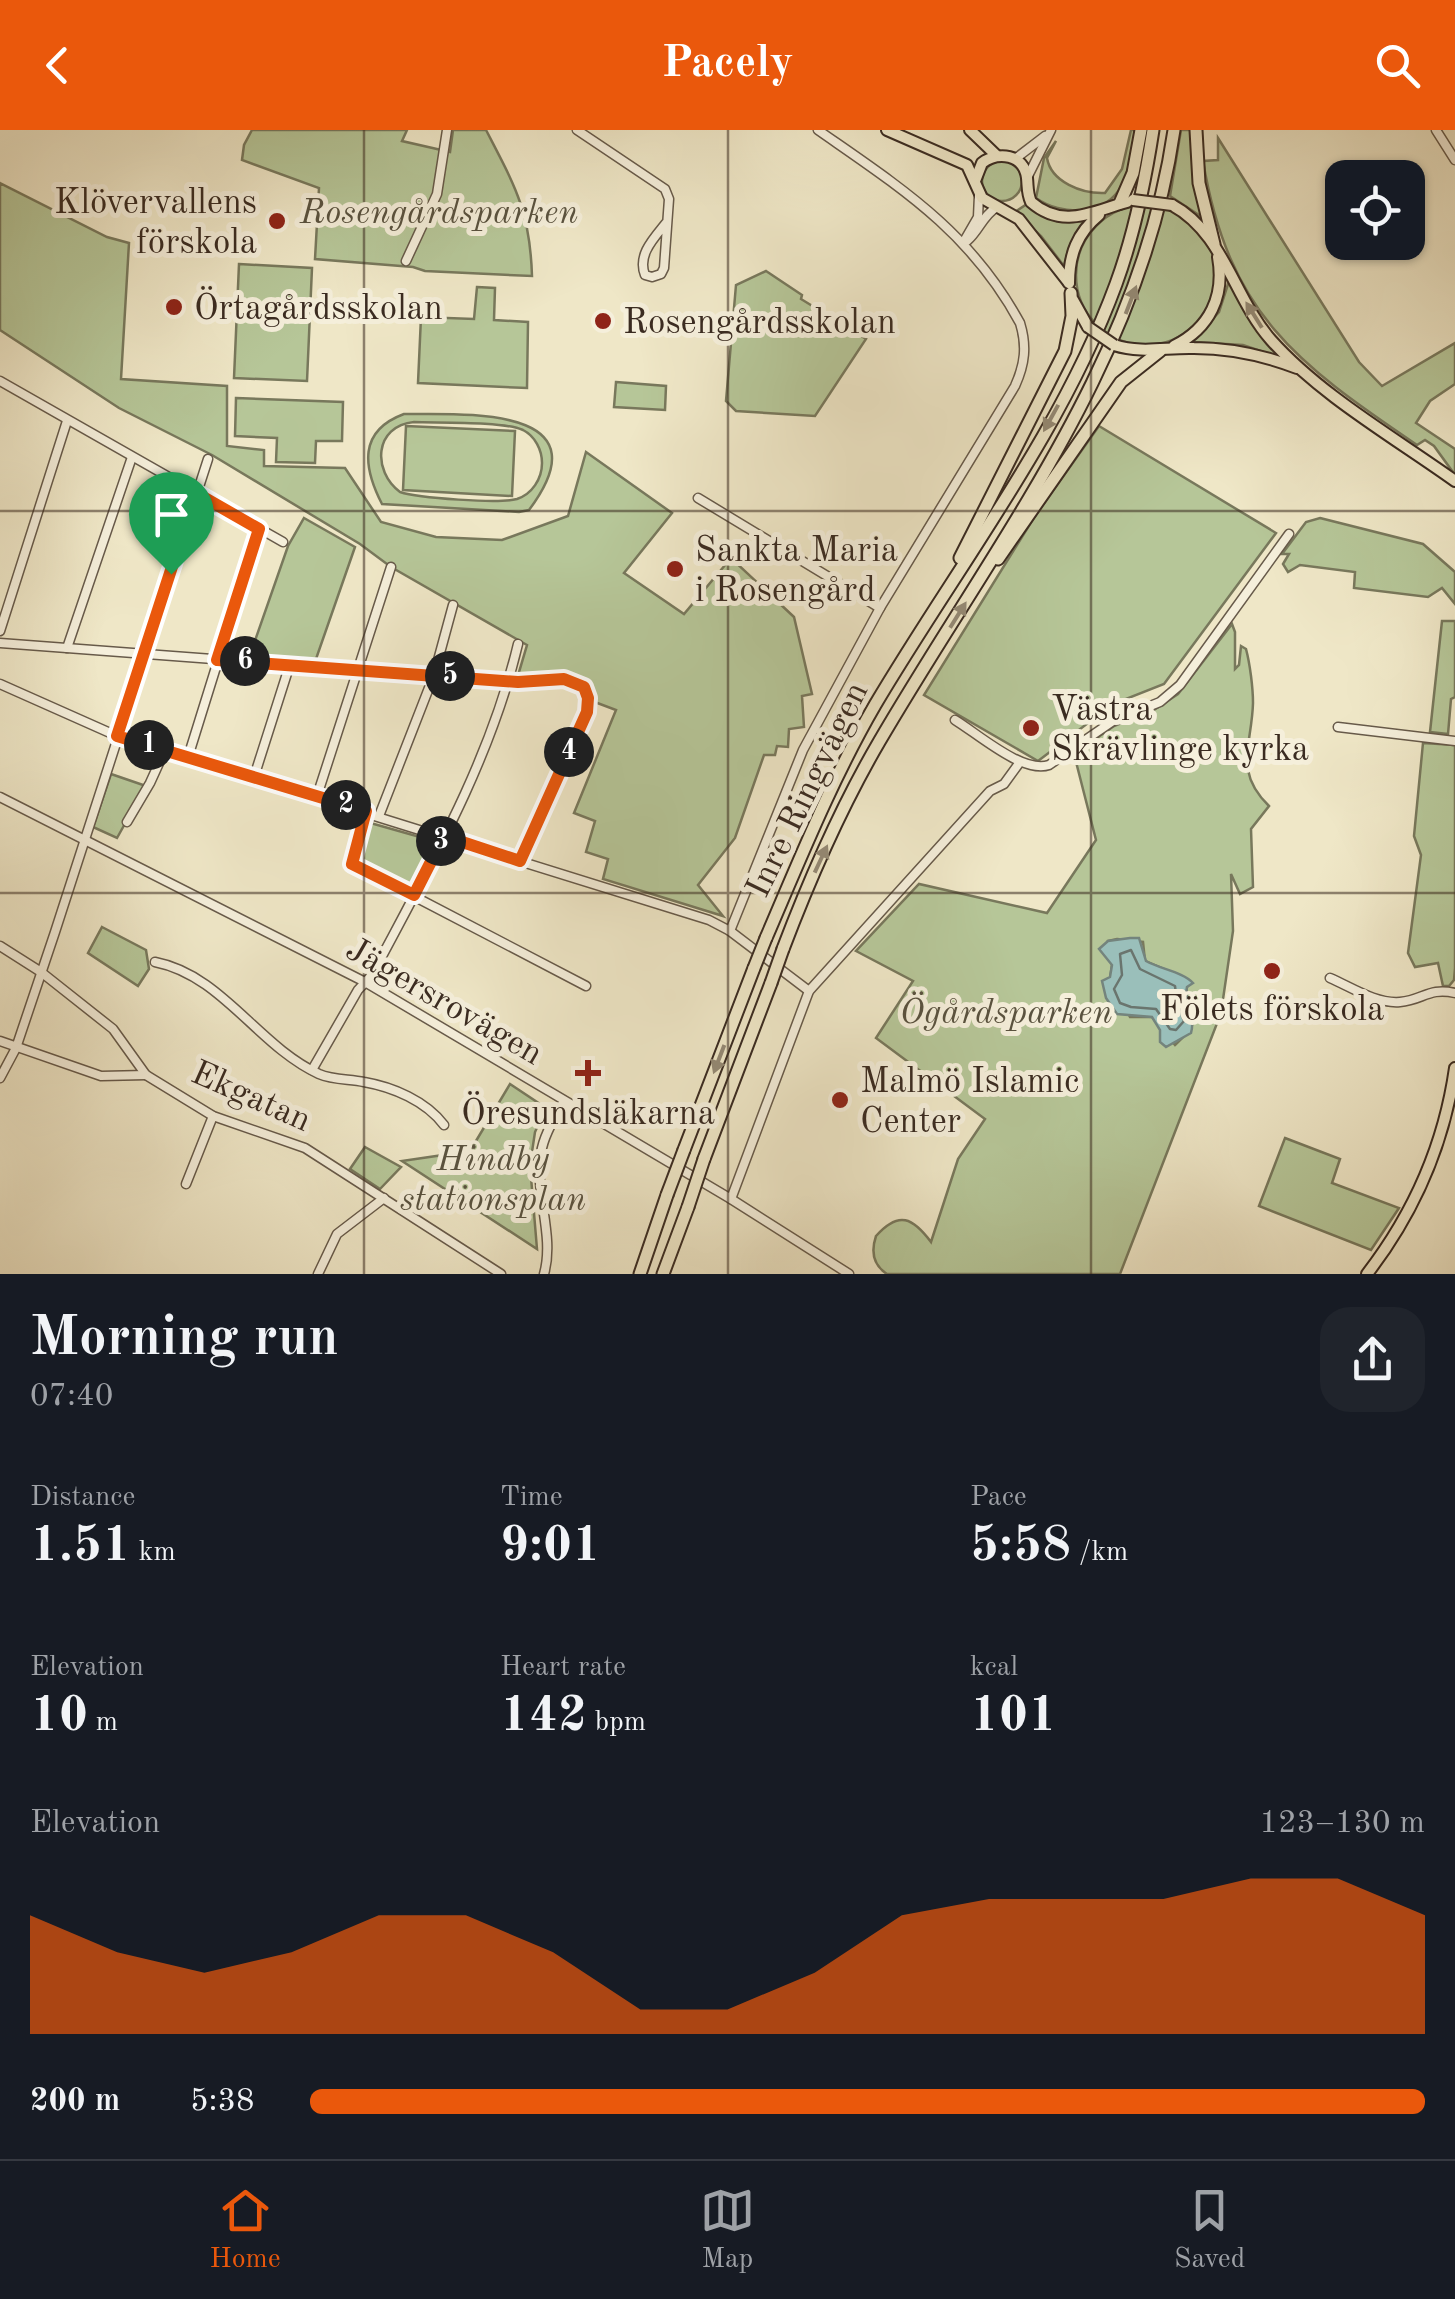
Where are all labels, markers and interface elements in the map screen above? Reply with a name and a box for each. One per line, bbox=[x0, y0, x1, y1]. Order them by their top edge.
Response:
icon: back bbox=[30, 38, 85, 93]
icon: search bbox=[1370, 38, 1425, 93]
text: Pacely bbox=[661, 42, 794, 87]
map controls bbox=[1325, 160, 1425, 260]
button: locate bbox=[1325, 160, 1425, 260]
place label: Klövervallens förskola bbox=[54, 186, 257, 261]
park label: Rosengårdsparken bbox=[299, 196, 578, 231]
marker: Klövervallens förskola bbox=[266, 210, 288, 232]
one-way arrow bbox=[1123, 284, 1139, 314]
place label: Örtagårdsskolan bbox=[194, 286, 443, 327]
marker: Örtagårdsskolan bbox=[163, 296, 185, 318]
one-way arrow bbox=[1246, 301, 1263, 329]
place label: Rosengårdsskolan bbox=[623, 306, 896, 341]
marker: Rosengårdsskolan bbox=[592, 310, 614, 332]
one-way arrow bbox=[1042, 403, 1059, 432]
pin bbox=[129, 472, 214, 575]
icon: arrive bbox=[144, 487, 199, 542]
place label: Sankta Maria i Rosengård bbox=[695, 534, 898, 609]
marker: Sankta Maria i Rosengård bbox=[664, 558, 686, 580]
one-way arrow bbox=[949, 601, 966, 629]
pin: 6 bbox=[220, 636, 270, 686]
text: 6 bbox=[237, 647, 253, 675]
pin: 5 bbox=[425, 651, 475, 701]
text: 5 bbox=[442, 662, 458, 690]
street label: Inre Ringvägen bbox=[741, 677, 875, 903]
place label: Västra Skrävlinge kyrka bbox=[1051, 693, 1309, 768]
marker: Västra Skrävlinge kyrka bbox=[1020, 717, 1042, 739]
pin: 1 bbox=[124, 720, 174, 770]
pin: 4 bbox=[544, 727, 594, 777]
text: 1 bbox=[141, 731, 157, 759]
text: 4 bbox=[561, 738, 577, 766]
pin: 2 bbox=[321, 780, 371, 830]
text: 2 bbox=[338, 791, 354, 819]
pin: 3 bbox=[416, 816, 466, 866]
text: 3 bbox=[433, 827, 449, 855]
one-way arrow bbox=[813, 844, 830, 873]
street label: Jägersrovägen bbox=[339, 932, 548, 1073]
marker: Fölets förskola bbox=[1261, 960, 1283, 982]
park label: Ögårdsparken bbox=[900, 991, 1112, 1031]
place label: Fölets förskola bbox=[1160, 993, 1384, 1028]
one-way arrow bbox=[711, 1044, 726, 1074]
street label: Ekgatan bbox=[186, 1055, 316, 1139]
marker: Öresundsläkarna bbox=[575, 1060, 601, 1086]
place label: Malmö Islamic Center bbox=[860, 1065, 1079, 1140]
marker: Malmö Islamic Center bbox=[829, 1089, 851, 1111]
place label: Öresundsläkarna bbox=[461, 1091, 715, 1132]
park label: Hindby stationsplan bbox=[400, 1143, 586, 1218]
button: share bbox=[1320, 1307, 1425, 1412]
text: Morning run bbox=[30, 1312, 339, 1367]
text: 07:40 bbox=[30, 1381, 113, 1413]
text: Distance bbox=[30, 1484, 135, 1512]
text: Time bbox=[500, 1484, 563, 1512]
text: Pace bbox=[970, 1484, 1027, 1512]
text: 1.51 bbox=[30, 1522, 131, 1572]
text: 9:01 bbox=[500, 1522, 601, 1572]
text: 5:58 bbox=[970, 1522, 1071, 1572]
text: km bbox=[131, 1539, 176, 1567]
text: /km bbox=[1071, 1539, 1128, 1567]
text: Elevation bbox=[30, 1654, 144, 1682]
text: Heart rate bbox=[500, 1654, 626, 1682]
text: kcal bbox=[970, 1654, 1018, 1682]
text: 10 bbox=[30, 1692, 88, 1742]
text: 142 bbox=[500, 1692, 587, 1742]
text: 101 bbox=[970, 1692, 1057, 1742]
text: m bbox=[88, 1709, 118, 1737]
text: bpm bbox=[587, 1709, 646, 1737]
text: Elevation bbox=[30, 1808, 160, 1840]
text: 123–130 m bbox=[1259, 1808, 1425, 1840]
text: 200 m bbox=[30, 2086, 120, 2118]
text: 5:38 bbox=[190, 2086, 255, 2118]
tab: Home bbox=[210, 2183, 281, 2278]
tab: Map bbox=[700, 2183, 755, 2278]
tab: Saved bbox=[1174, 2183, 1245, 2278]

